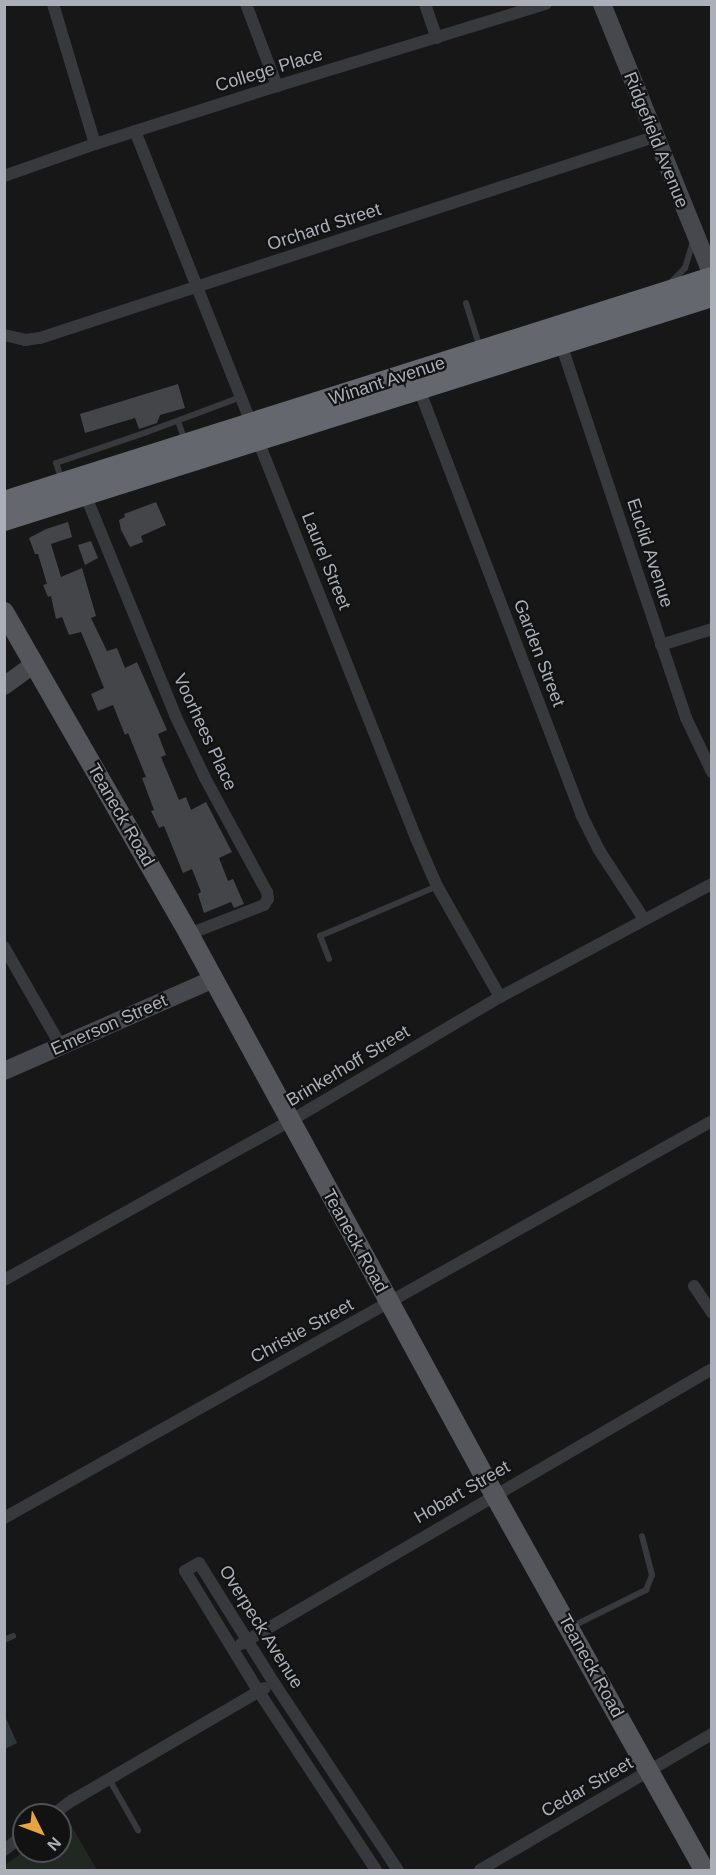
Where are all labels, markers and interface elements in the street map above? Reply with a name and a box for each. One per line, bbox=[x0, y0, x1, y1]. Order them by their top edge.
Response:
street label: College Place bbox=[213, 43, 325, 97]
street label: Ridgefield Avenue bbox=[619, 68, 693, 212]
street label: Orchard Street bbox=[265, 198, 383, 256]
street label: Winant Avenue bbox=[326, 352, 448, 410]
street label: Euclid Avenue bbox=[622, 495, 678, 611]
street label: Laurel Street bbox=[297, 509, 355, 613]
street label: Garden Street bbox=[509, 596, 569, 710]
street label: Voorhees Place bbox=[169, 670, 241, 794]
street label: Teaneck Road bbox=[83, 760, 159, 870]
street label: Emerson Street bbox=[47, 990, 171, 1060]
street label: Brinkerhoff Street bbox=[283, 1021, 413, 1111]
street label: Teaneck Road bbox=[318, 1185, 392, 1297]
street label: Christie Street bbox=[247, 1294, 357, 1368]
street label: Hobart Street bbox=[410, 1456, 514, 1528]
street label: Overpeck Avenue bbox=[214, 1561, 308, 1693]
street label: Teaneck Road bbox=[554, 1610, 628, 1722]
street label: Cedar Street bbox=[537, 1752, 637, 1822]
north arrow bbox=[12, 1803, 72, 1863]
text: N bbox=[44, 1834, 64, 1854]

